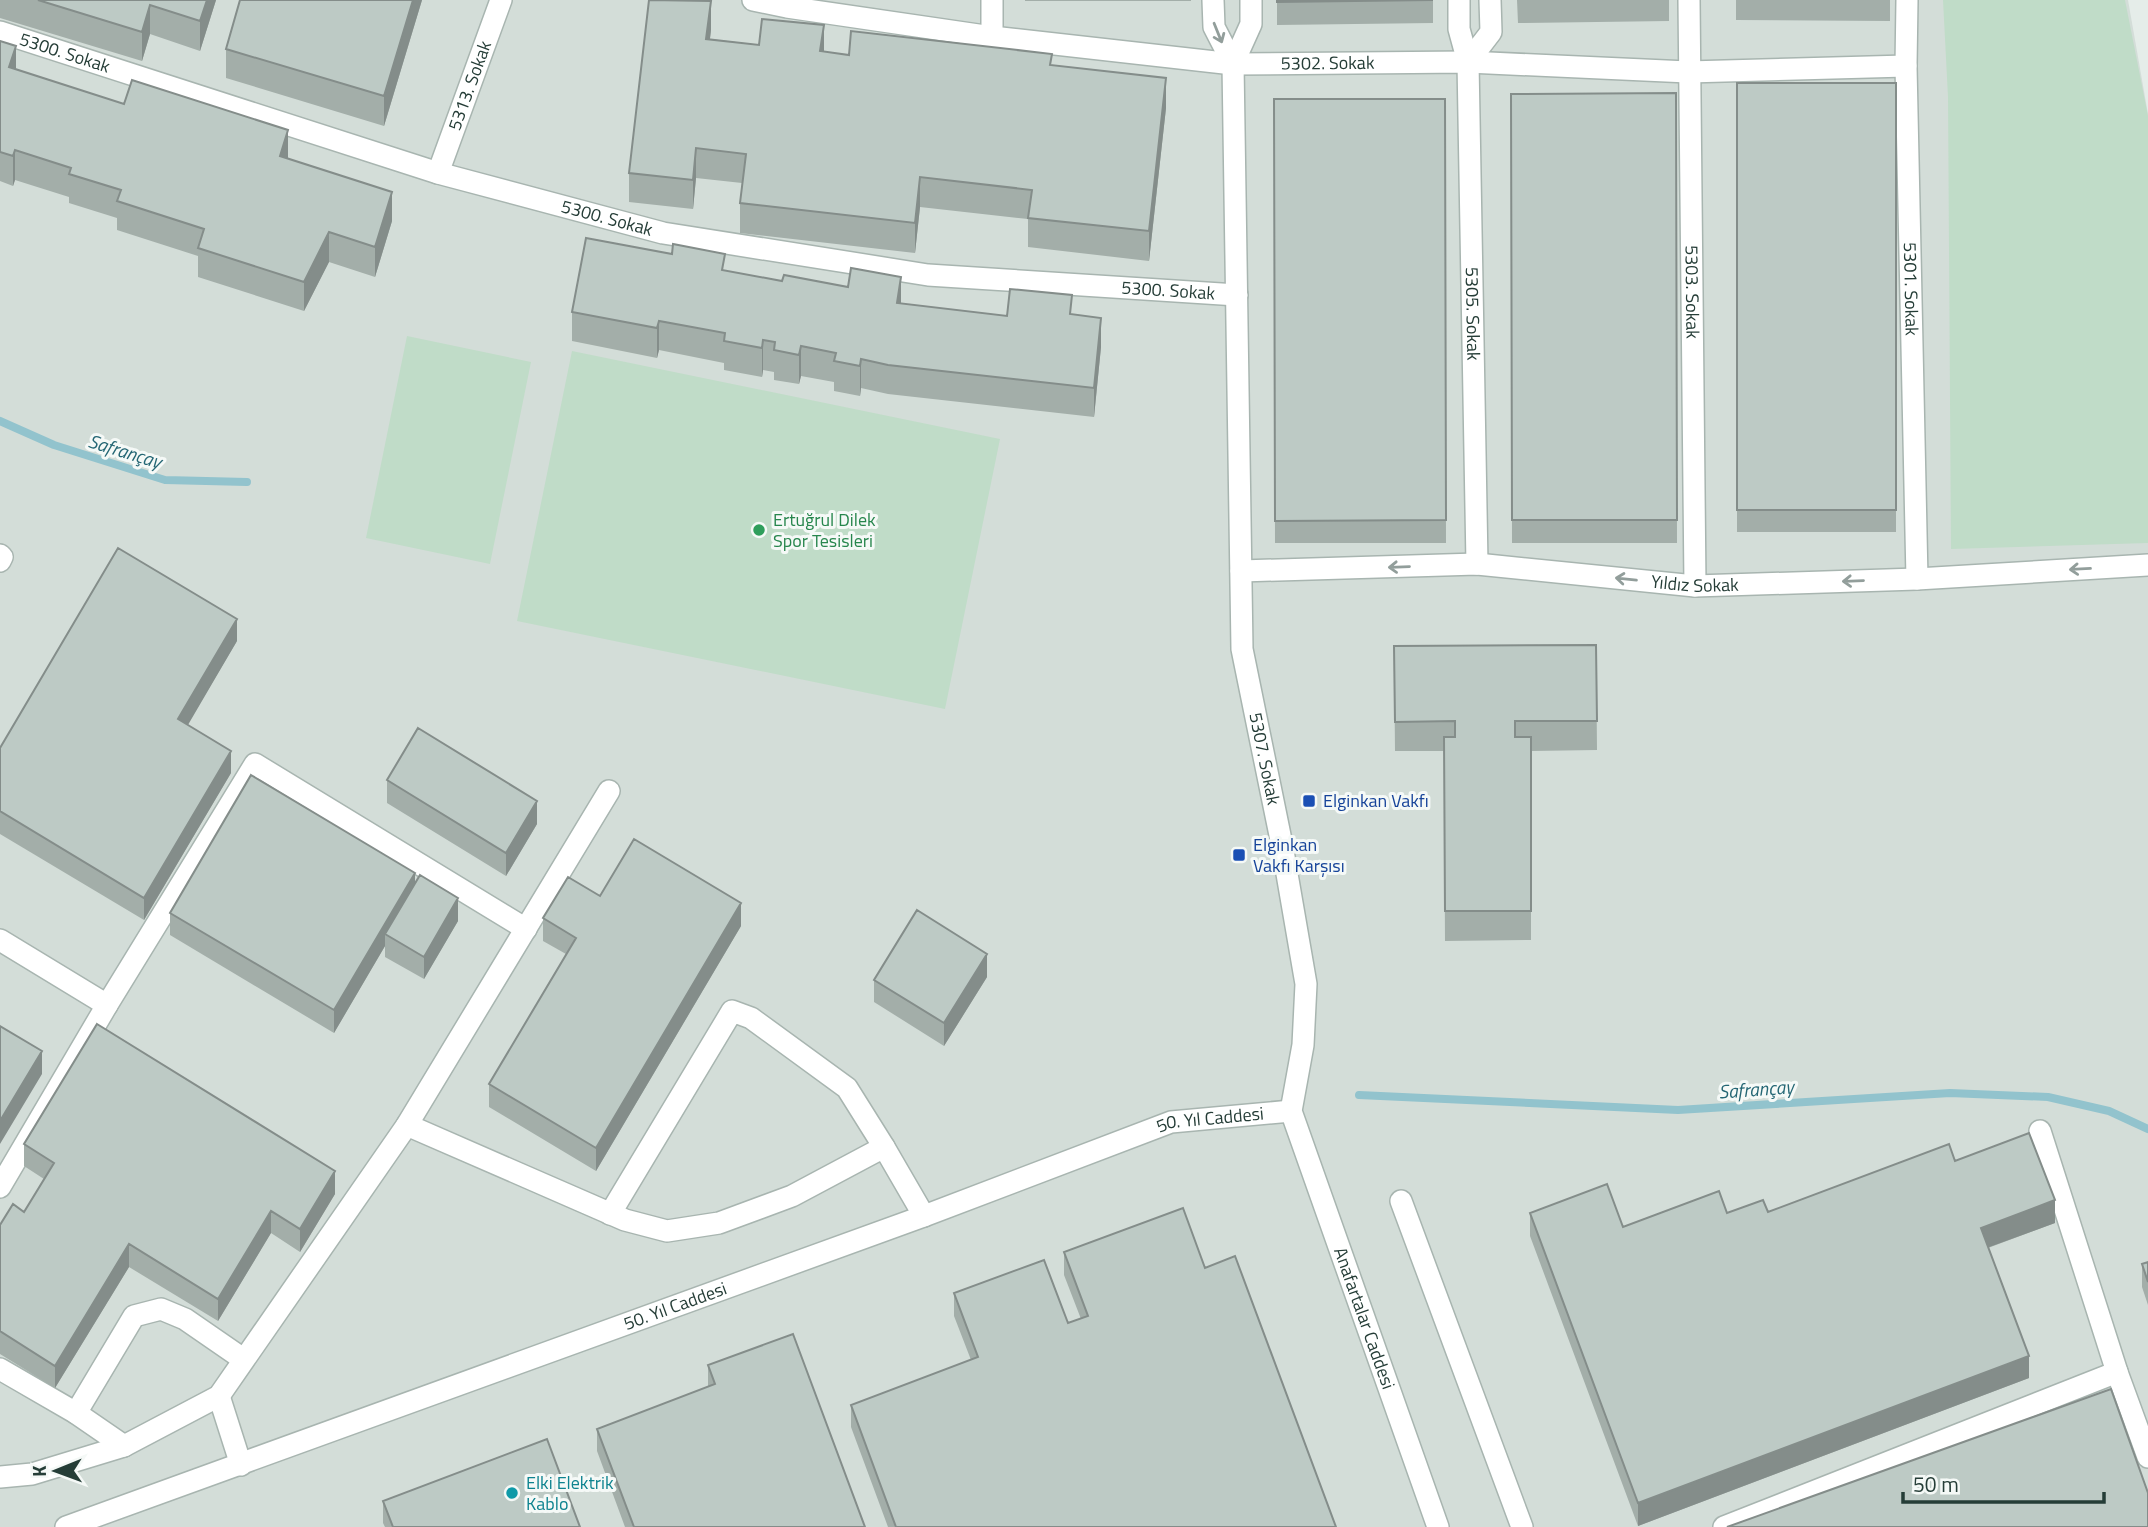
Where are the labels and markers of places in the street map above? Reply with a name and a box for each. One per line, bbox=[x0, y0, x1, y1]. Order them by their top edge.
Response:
place label: Ertuğrul Dilek Spor Tesisleri bbox=[773, 506, 876, 554]
marker: Ertuğrul Dilek Spor Tesisleri bbox=[751, 522, 767, 538]
place label: Elginkan Vakfı bbox=[1323, 787, 1429, 814]
marker: Elginkan Vakfı bbox=[1301, 793, 1317, 809]
place label: Elginkan Vakfı Karşısı bbox=[1253, 831, 1345, 879]
marker: Elginkan Vakfı Karşısı bbox=[1231, 847, 1247, 863]
place label: Elki Elektrik Kablo bbox=[526, 1469, 614, 1517]
marker: Elki Elektrik Kablo bbox=[504, 1485, 520, 1501]

